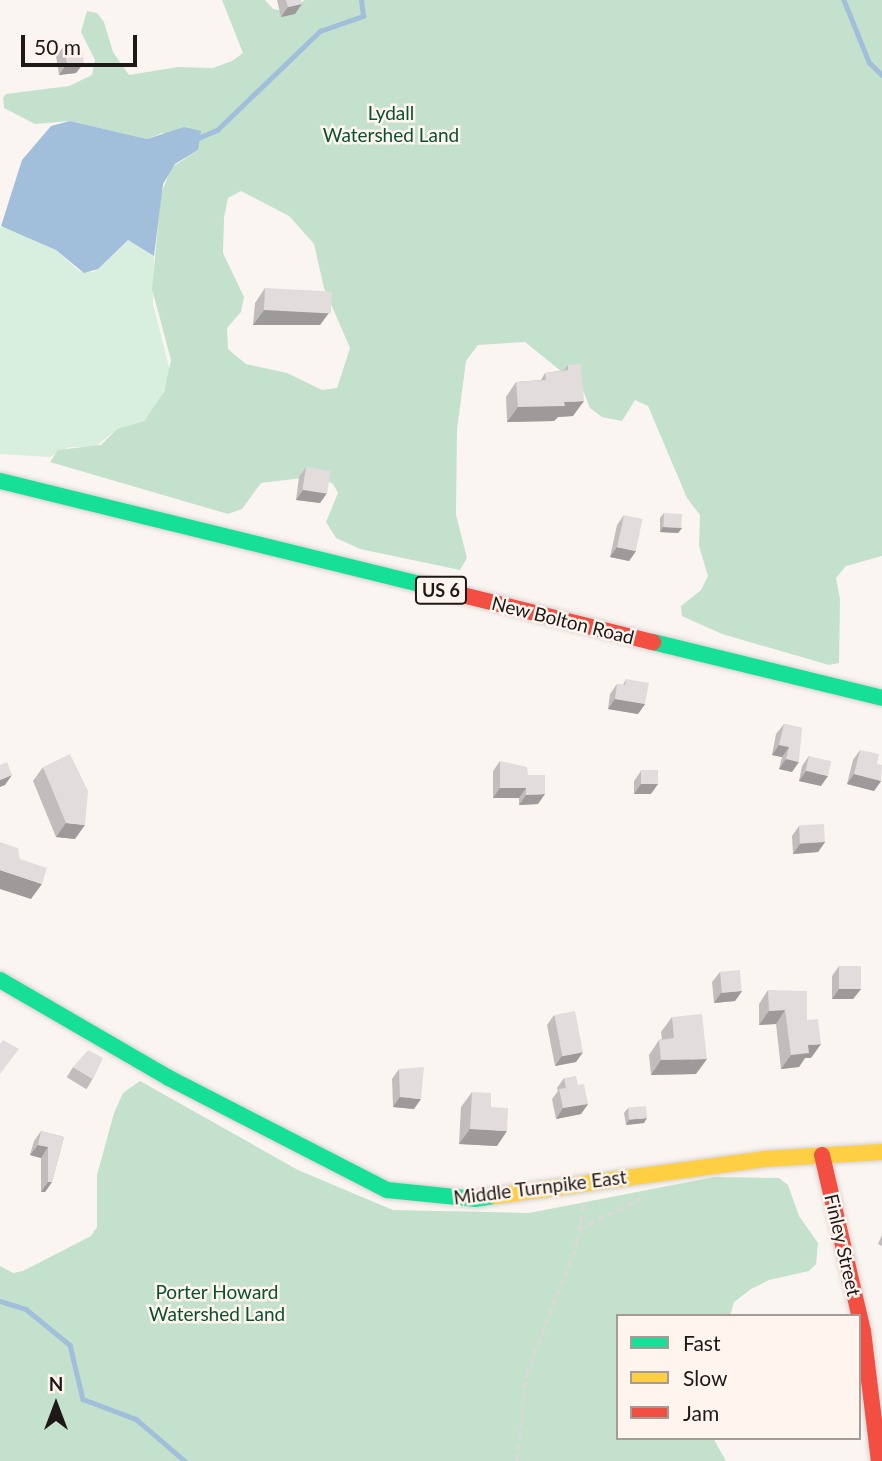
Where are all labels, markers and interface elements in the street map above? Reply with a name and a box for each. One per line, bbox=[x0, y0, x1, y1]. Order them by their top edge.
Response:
scale bar bbox=[24, 21, 140, 65]
text: 50 m bbox=[34, 34, 81, 59]
park label: Lydall Watershed Land bbox=[323, 102, 459, 146]
road number: US 6 bbox=[415, 576, 467, 604]
street label: New Bolton Road bbox=[489, 591, 637, 649]
street label: Middle Turnpike East bbox=[452, 1165, 628, 1209]
street label: Finley Street bbox=[820, 1191, 866, 1299]
park label: Porter Howard Watershed Land bbox=[149, 1281, 285, 1325]
legend bbox=[616, 1314, 861, 1440]
text: Fast bbox=[683, 1330, 720, 1355]
text: Slow bbox=[683, 1365, 727, 1390]
north arrow bbox=[21, 1370, 91, 1440]
text: N bbox=[49, 1372, 63, 1395]
text: Jam bbox=[683, 1400, 719, 1425]

